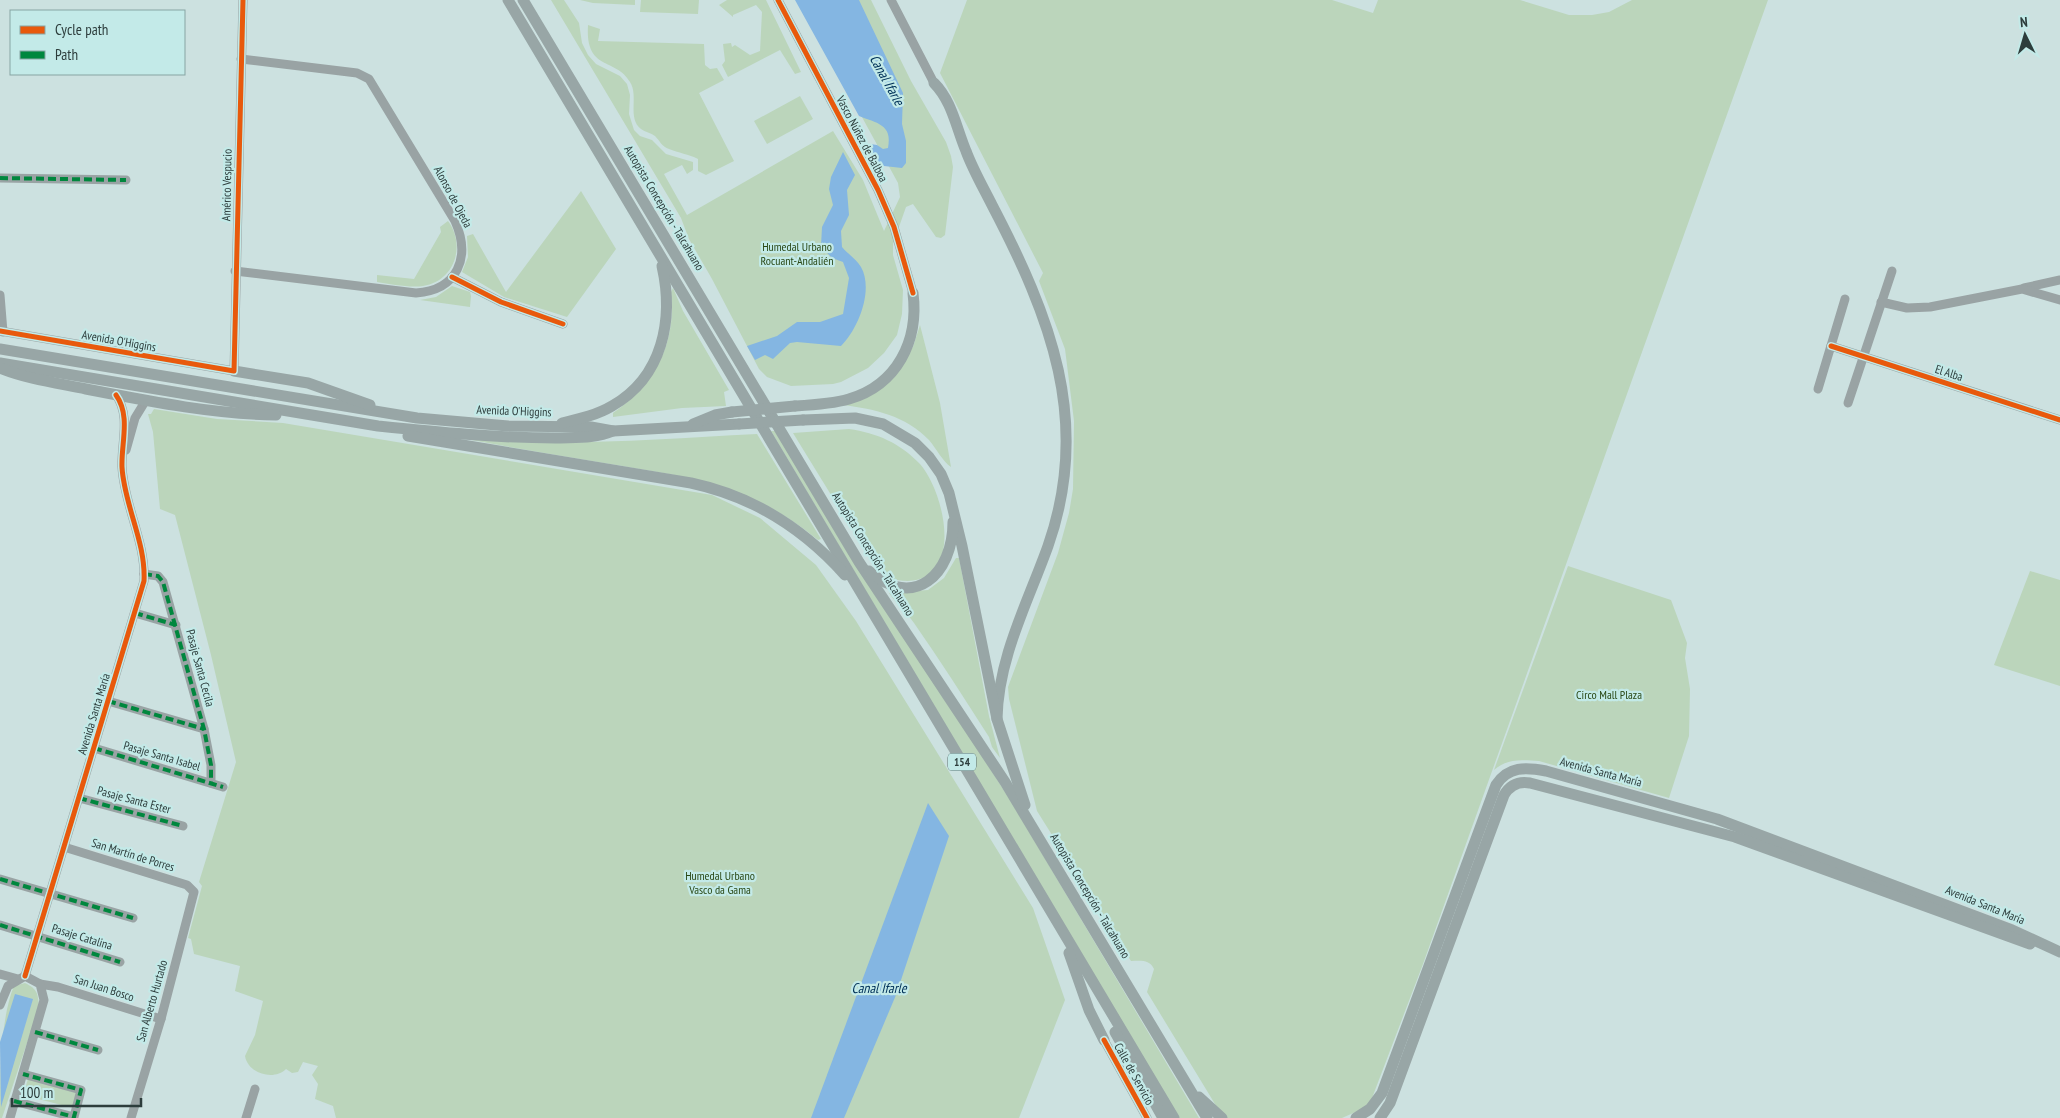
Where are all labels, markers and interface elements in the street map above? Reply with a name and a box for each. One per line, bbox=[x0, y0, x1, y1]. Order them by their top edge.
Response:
legend bbox=[10, 10, 185, 75]
north arrow bbox=[2000, 10, 2050, 60]
text: N bbox=[2019, 13, 2028, 31]
text: Cycle path bbox=[55, 20, 108, 39]
text: Path bbox=[55, 45, 78, 64]
water label: Canal Ifarle bbox=[866, 52, 909, 110]
street label: Vasco Núñez de Balboa bbox=[833, 92, 892, 184]
street label: Autopista Concepción - Talcahuano bbox=[621, 143, 708, 273]
street label: Américo Vespucio bbox=[218, 149, 235, 221]
street label: Alonso de Ojeda bbox=[431, 163, 476, 230]
park label: Humedal Urbano Rocuant-Andalién bbox=[760, 239, 834, 268]
street label: Avenida O'Higgins bbox=[81, 327, 157, 354]
street label: El Alba bbox=[1933, 361, 1965, 384]
street label: Avenida O'Higgins bbox=[476, 402, 552, 419]
street label: Autopista Concepción - Talcahuano bbox=[829, 489, 918, 618]
street label: Pasaje Santa Cecila bbox=[183, 628, 218, 708]
street label: Avenida Santa María bbox=[74, 671, 113, 756]
park label: Circo Mall Plaza bbox=[1576, 687, 1642, 702]
street label: Pasaje Santa Isabel bbox=[122, 737, 203, 774]
street label: Avenida Santa María bbox=[1558, 753, 1644, 790]
road number: 154 bbox=[948, 754, 976, 770]
street label: Pasaje Santa Ester bbox=[96, 783, 173, 817]
street label: Autopista Concepción - Talcahuano bbox=[1047, 831, 1134, 961]
street label: San Martín de Porres bbox=[90, 835, 176, 874]
park label: Humedal Urbano Vasco da Gama bbox=[685, 868, 755, 897]
street label: Avenida Santa María bbox=[1943, 882, 2027, 927]
street label: Pasaje Catalina bbox=[50, 920, 114, 953]
street label: San Alberto Hurtado bbox=[133, 958, 170, 1043]
street label: San Juan Bosco bbox=[72, 971, 136, 1004]
water label: Canal Ifarle bbox=[851, 979, 908, 997]
street label: Calle de Servicio bbox=[1111, 1040, 1158, 1107]
scale bar bbox=[12, 1076, 141, 1108]
text: 100 m bbox=[20, 1083, 53, 1102]

